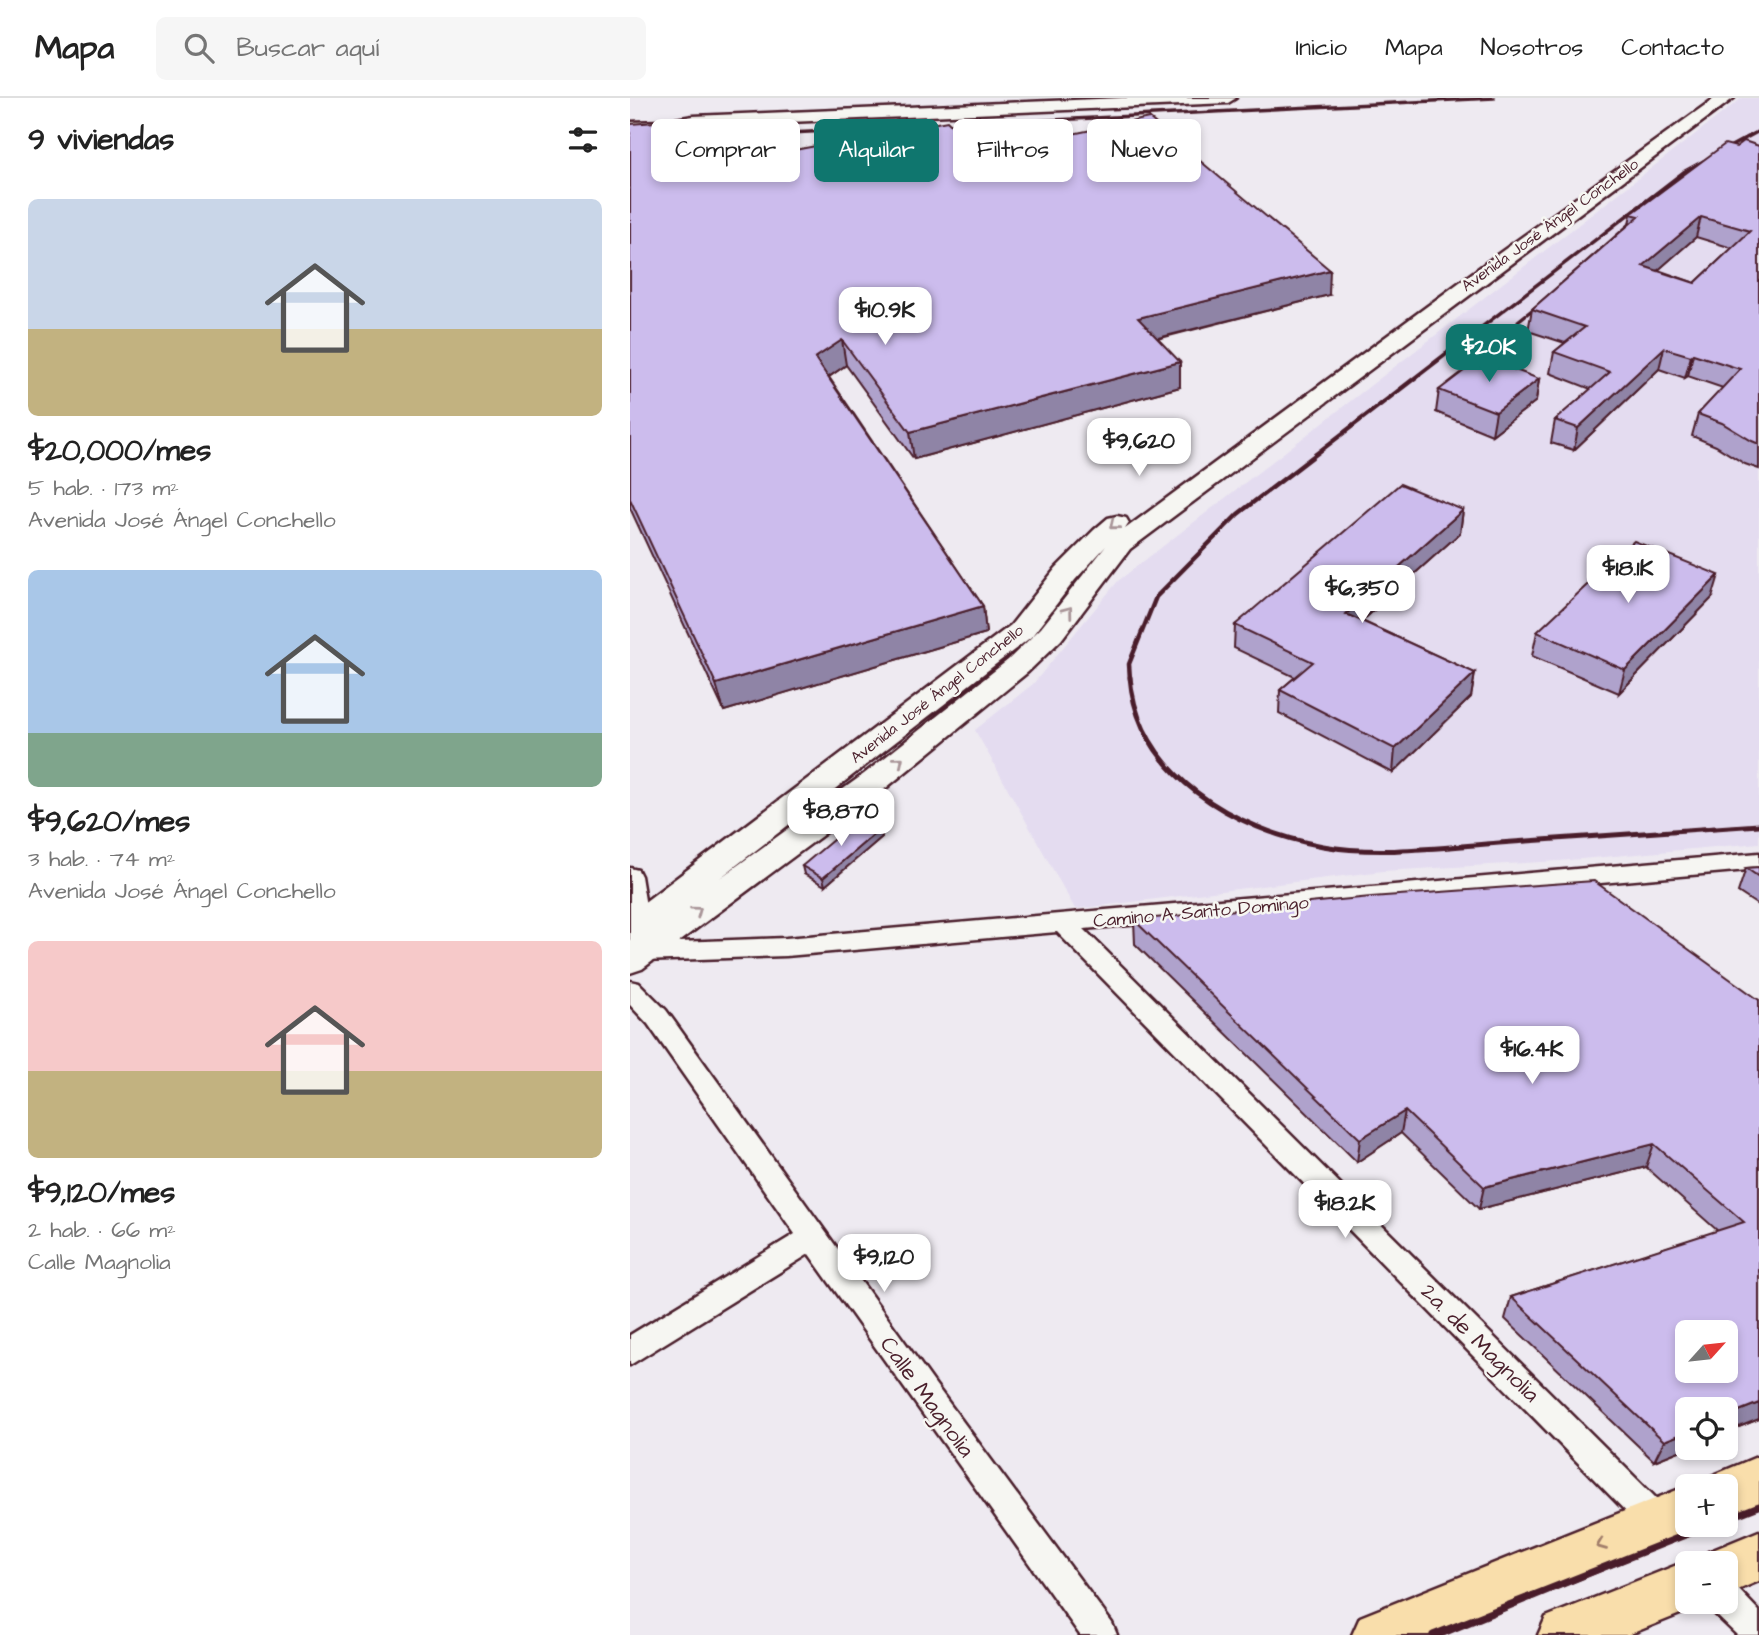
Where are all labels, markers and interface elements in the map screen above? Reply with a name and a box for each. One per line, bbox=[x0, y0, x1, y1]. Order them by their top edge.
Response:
search box bbox=[156, 17, 646, 80]
text: Mapa bbox=[35, 25, 114, 71]
icon: search bbox=[180, 29, 218, 67]
text: Buscar aquí bbox=[236, 30, 379, 66]
text: Inicio bbox=[1295, 31, 1347, 65]
text: Mapa bbox=[1385, 31, 1443, 65]
text: Nosotros bbox=[1481, 31, 1583, 65]
text: Contacto bbox=[1621, 31, 1724, 65]
text: 9 viviendas bbox=[28, 119, 174, 161]
chip: Comprar bbox=[651, 119, 800, 182]
chip: Alquilar bbox=[814, 119, 939, 182]
chip: Filtros bbox=[953, 119, 1073, 182]
chip: Nuevo bbox=[1087, 119, 1201, 182]
icon: filters bbox=[564, 121, 602, 159]
street label: Avenida José Ángel Conchello bbox=[1457, 153, 1644, 298]
icon: home bbox=[252, 245, 378, 371]
pin: $10.9K bbox=[828, 288, 942, 347]
text: $10.9K bbox=[855, 294, 915, 326]
pin: $20K bbox=[1448, 324, 1530, 384]
text: $20K bbox=[1462, 331, 1516, 363]
pin: $9,620 bbox=[1082, 418, 1196, 478]
text: $9,620 bbox=[1103, 425, 1175, 457]
text: $20,000/mes bbox=[28, 430, 211, 472]
text: 5 hab. · 173 m² bbox=[28, 472, 179, 504]
text: Avenida José Ángel Conchello bbox=[28, 504, 336, 536]
one-way arrow bbox=[1109, 517, 1121, 530]
pin: $18.1K bbox=[1571, 546, 1685, 605]
text: $18.1K bbox=[1603, 552, 1653, 584]
pin: $6,350 bbox=[1305, 566, 1419, 625]
text: $6,350 bbox=[1325, 572, 1399, 604]
one-way arrow bbox=[1060, 606, 1073, 618]
icon: home bbox=[252, 616, 378, 742]
street label: Avenida José Ángel Conchello bbox=[846, 619, 1029, 769]
one-way arrow bbox=[892, 757, 904, 770]
pin: $8,870 bbox=[784, 788, 898, 848]
text: $8,870 bbox=[803, 795, 879, 827]
text: $9,620/mes bbox=[28, 801, 190, 843]
text: 3 hab. · 74 m² bbox=[28, 843, 175, 875]
text: Avenida José Ángel Conchello bbox=[28, 875, 336, 907]
street label: Camino A Santo Domingo bbox=[1092, 889, 1310, 936]
one-way arrow bbox=[689, 907, 701, 919]
icon: home bbox=[252, 987, 378, 1113]
pin: $16.4K bbox=[1475, 1026, 1589, 1086]
text: $16.4K bbox=[1501, 1033, 1563, 1065]
text: $9,120/mes bbox=[28, 1172, 175, 1214]
pin: $18.2K bbox=[1288, 1180, 1402, 1240]
text: $18.2K bbox=[1315, 1187, 1375, 1219]
text: 2 hab. · 66 m² bbox=[28, 1214, 176, 1246]
pin: $9,120 bbox=[827, 1234, 941, 1294]
text: $9,120 bbox=[854, 1241, 914, 1273]
text: Calle Magnolia bbox=[28, 1246, 171, 1278]
street label: 2a. de Magnolia bbox=[1413, 1276, 1547, 1411]
north arrow bbox=[1675, 1320, 1738, 1382]
map controls bbox=[1675, 1320, 1738, 1614]
street label: Calle Magnolia bbox=[871, 1330, 982, 1465]
button: locate bbox=[1675, 1397, 1738, 1460]
button: + bbox=[1675, 1474, 1738, 1537]
one-way arrow bbox=[1596, 1537, 1608, 1551]
button: − bbox=[1675, 1551, 1738, 1614]

